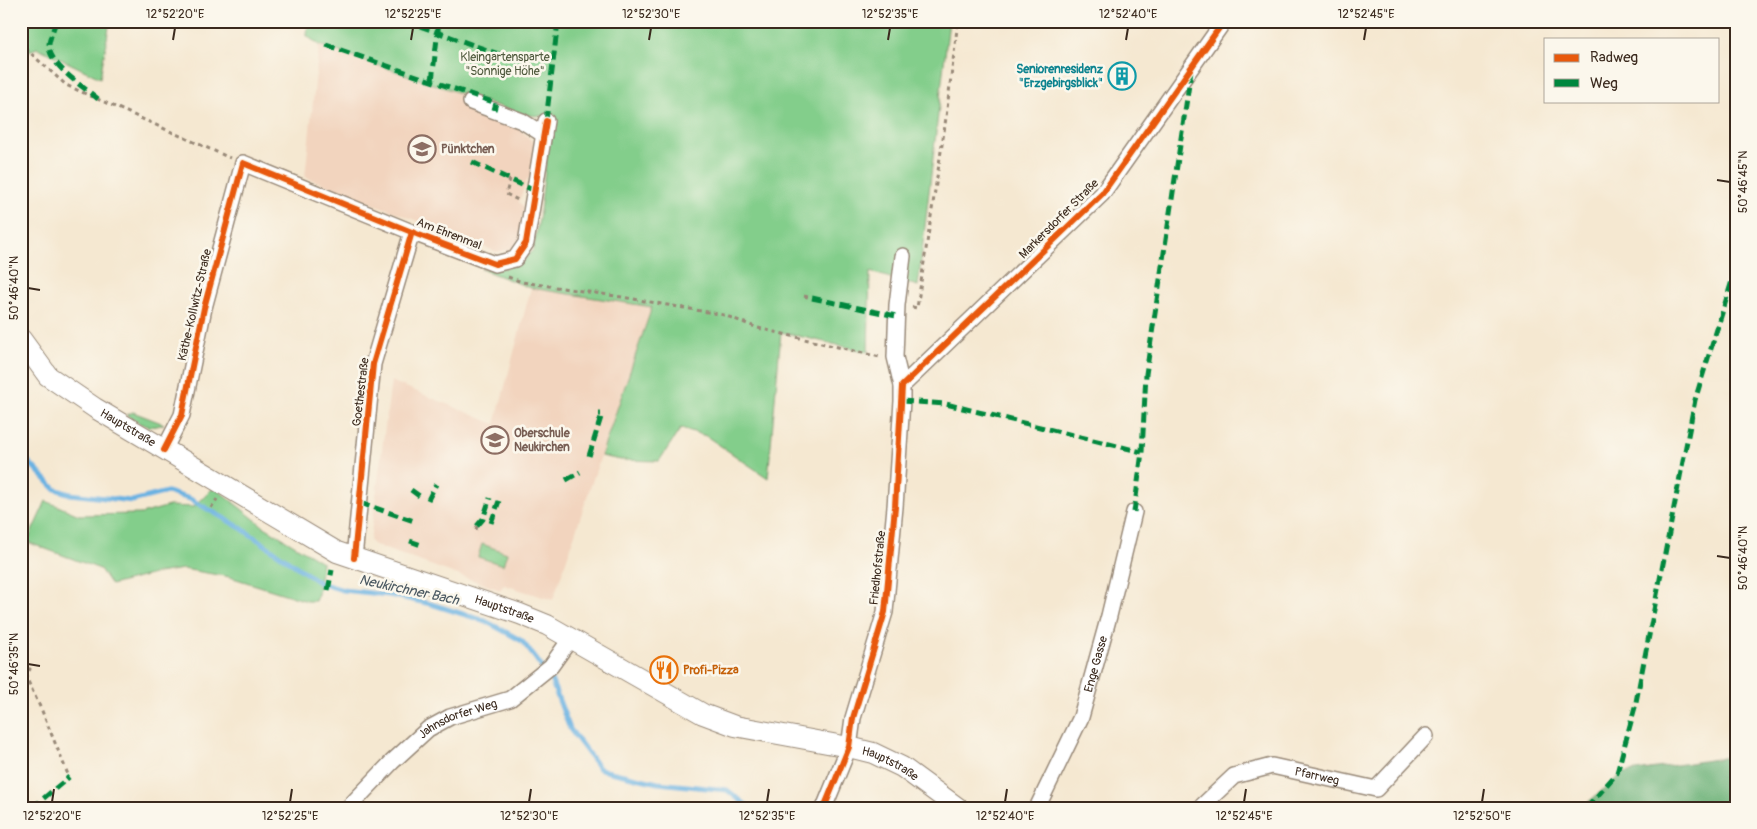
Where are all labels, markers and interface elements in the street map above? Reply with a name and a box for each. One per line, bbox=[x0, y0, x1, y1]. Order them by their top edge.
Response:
text: 12°52'20"E bbox=[146, 7, 204, 22]
text: 12°52'25"E bbox=[385, 7, 441, 22]
text: 12°52'30"E bbox=[622, 7, 680, 22]
text: 12°52'35"E bbox=[862, 7, 918, 22]
text: 12°52'40"E bbox=[1099, 7, 1157, 22]
text: 12°52'45"E bbox=[1338, 7, 1394, 22]
legend bbox=[1544, 38, 1720, 102]
text: Radweg bbox=[1590, 48, 1638, 67]
park label: Kleingartensparte "Sonnige Höhe" bbox=[460, 50, 550, 79]
building icon: Seniorenresidenz "Erzgebirgsblick" bbox=[1107, 61, 1137, 91]
place label: Seniorenresidenz "Erzgebirgsblick" bbox=[1016, 62, 1104, 91]
text: Weg bbox=[1590, 74, 1618, 93]
school or university icon: Pünktchen bbox=[407, 134, 437, 164]
place label: Pünktchen bbox=[441, 142, 495, 157]
text: 50°46'45"N bbox=[1736, 151, 1751, 213]
street label: Markersdorfer Straße bbox=[1016, 176, 1102, 262]
street label: Am Ehrenmal bbox=[414, 215, 484, 253]
street label: Käthe-Kollwitz-Straße bbox=[175, 247, 215, 362]
text: 50°46'40"N bbox=[7, 256, 22, 320]
street label: Goethestraße bbox=[349, 357, 373, 427]
street label: Hauptstraße bbox=[97, 405, 159, 450]
school or university icon: Oberschule Neukirchen bbox=[480, 425, 510, 455]
place label: Oberschule Neukirchen bbox=[514, 426, 571, 455]
text: 50°46'40"N bbox=[1736, 526, 1751, 590]
street label: Friedhofstraße bbox=[867, 530, 889, 606]
water label: Neukirchner Bach bbox=[358, 571, 462, 609]
street label: Hauptstraße bbox=[473, 592, 536, 626]
text: 50°46'35"N bbox=[7, 633, 22, 695]
street label: Enge Gasse bbox=[1081, 634, 1111, 694]
restaurant icon: Profi-Pizza bbox=[649, 655, 679, 685]
place label: Profi-Pizza bbox=[683, 663, 739, 678]
street label: Jahnsdorfer Weg bbox=[415, 696, 499, 742]
street label: Hauptstraße bbox=[860, 743, 922, 784]
street label: Pfarrweg bbox=[1293, 764, 1341, 788]
text: 12°52'20"E bbox=[23, 809, 81, 824]
text: 12°52'25"E bbox=[262, 809, 318, 824]
text: 12°52'30"E bbox=[500, 809, 558, 824]
text: 12°52'35"E bbox=[739, 809, 795, 824]
text: 12°52'40"E bbox=[976, 809, 1034, 824]
text: 12°52'45"E bbox=[1216, 809, 1272, 824]
text: 12°52'50"E bbox=[1453, 809, 1511, 824]

